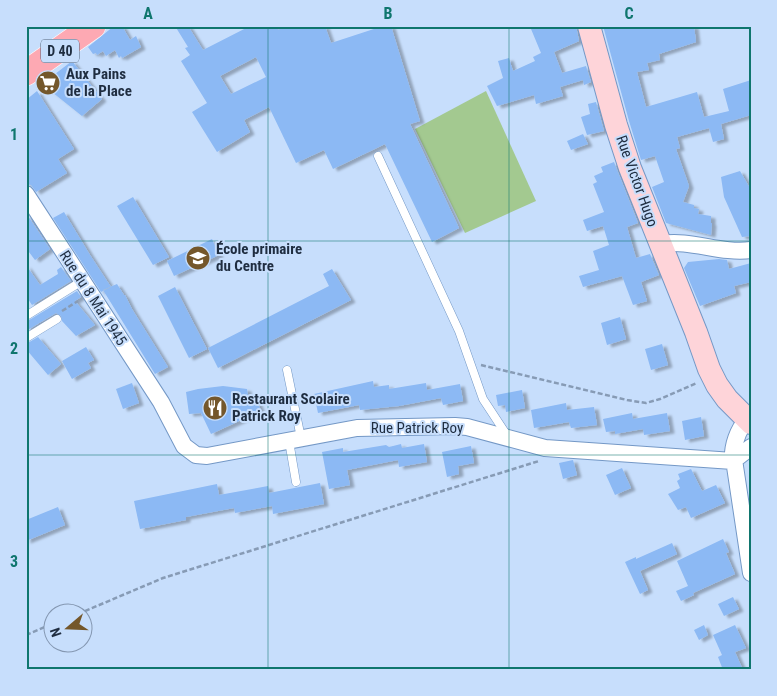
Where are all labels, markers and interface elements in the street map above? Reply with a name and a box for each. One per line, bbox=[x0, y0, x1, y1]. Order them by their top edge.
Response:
text: A bbox=[143, 4, 153, 23]
text: B bbox=[384, 4, 393, 23]
text: C bbox=[624, 4, 634, 23]
road number: D 40 bbox=[41, 40, 79, 62]
place label: Aux Pains de la Place bbox=[66, 65, 132, 100]
supermarket icon: Aux Pains de la Place bbox=[35, 70, 61, 96]
text: 1 bbox=[10, 125, 18, 144]
street label: Rue Victor Hugo bbox=[612, 133, 662, 229]
place label: École primaire du Centre bbox=[216, 240, 302, 275]
school or university icon: École primaire du Centre bbox=[185, 245, 211, 271]
street label: Rue du 8 Mai 1945 bbox=[56, 247, 130, 349]
text: 2 bbox=[10, 339, 18, 358]
place label: Restaurant Scolaire Patrick Roy bbox=[232, 390, 350, 425]
restaurant icon: Restaurant Scolaire Patrick Roy bbox=[202, 395, 228, 421]
street label: Rue Patrick Roy bbox=[371, 419, 463, 437]
text: 3 bbox=[10, 552, 18, 571]
north arrow bbox=[42, 604, 92, 654]
text: N bbox=[47, 626, 65, 639]

